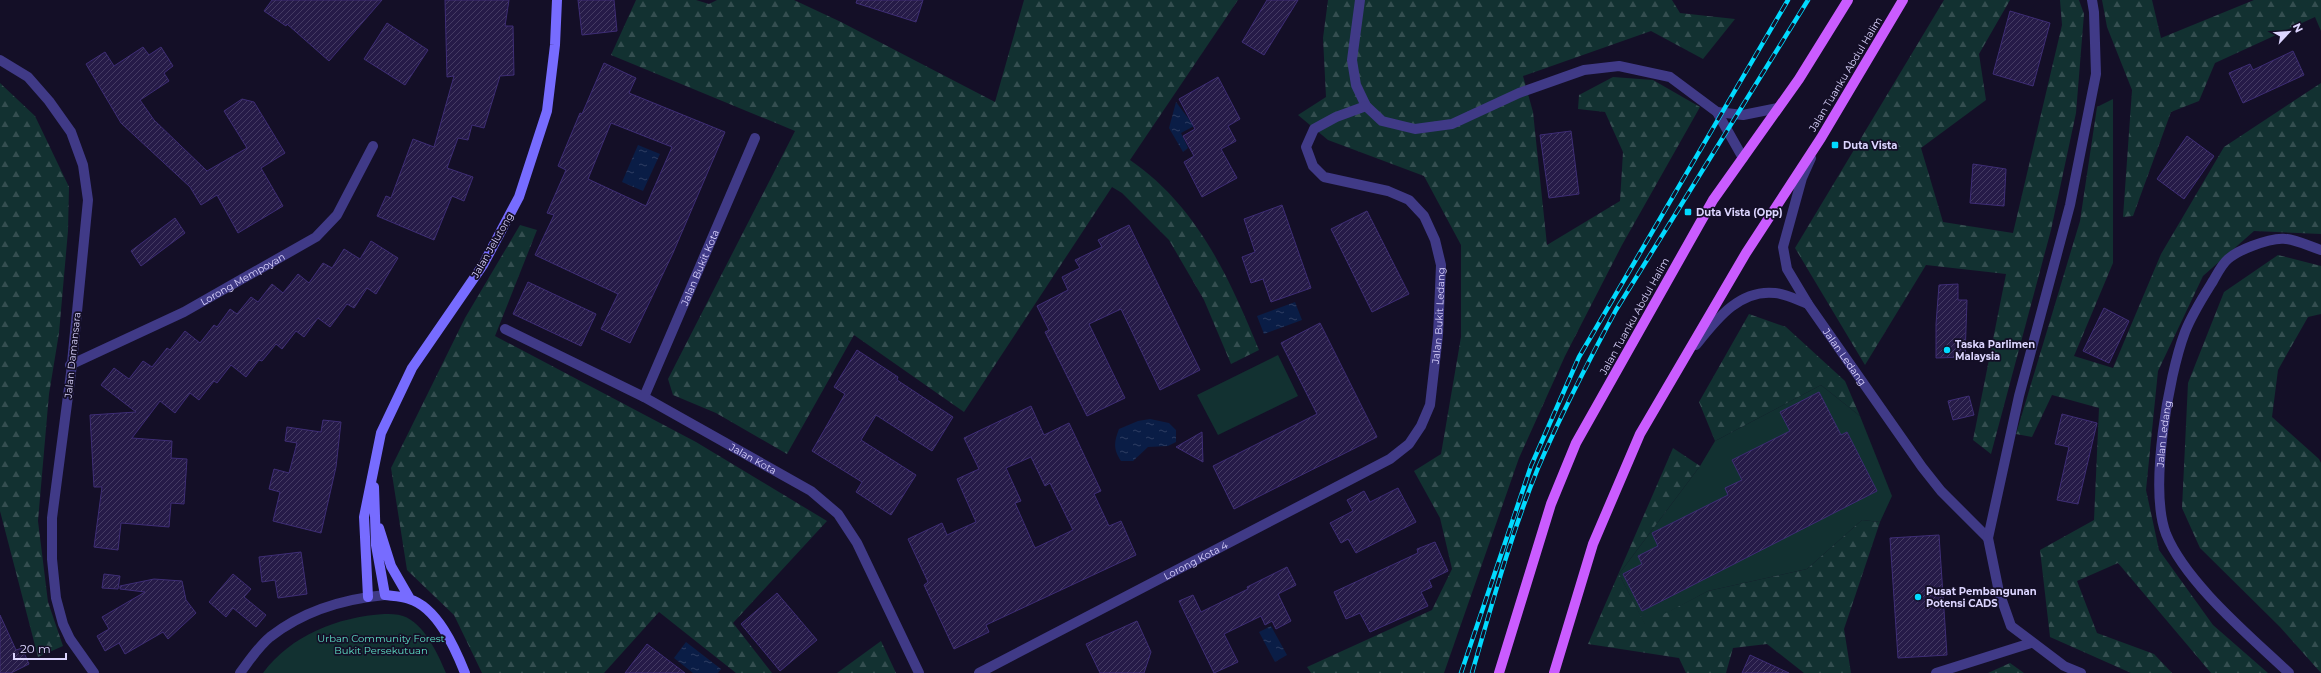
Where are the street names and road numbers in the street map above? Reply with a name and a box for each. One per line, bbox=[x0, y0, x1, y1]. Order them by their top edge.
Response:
street label: Jalan Tuanku Abdul Halim bbox=[1805, 14, 1885, 135]
street label: Jalan Jelutong bbox=[468, 210, 516, 281]
street label: Jalan Bukit Kota bbox=[678, 228, 722, 308]
street label: Lorong Mempoyan bbox=[198, 250, 288, 308]
street label: Jalan Tuanku Abdul Halim bbox=[1596, 255, 1672, 378]
street label: Jalan Bukit Ledang bbox=[1429, 267, 1448, 365]
street label: Jalan Damansara bbox=[61, 311, 83, 400]
street label: Jalan Ledang bbox=[1819, 325, 1869, 388]
street label: Jalan Ledang bbox=[2154, 399, 2175, 469]
street label: Jalan Kota bbox=[726, 440, 779, 477]
street label: Lorong Kota 4 bbox=[1161, 538, 1230, 583]

